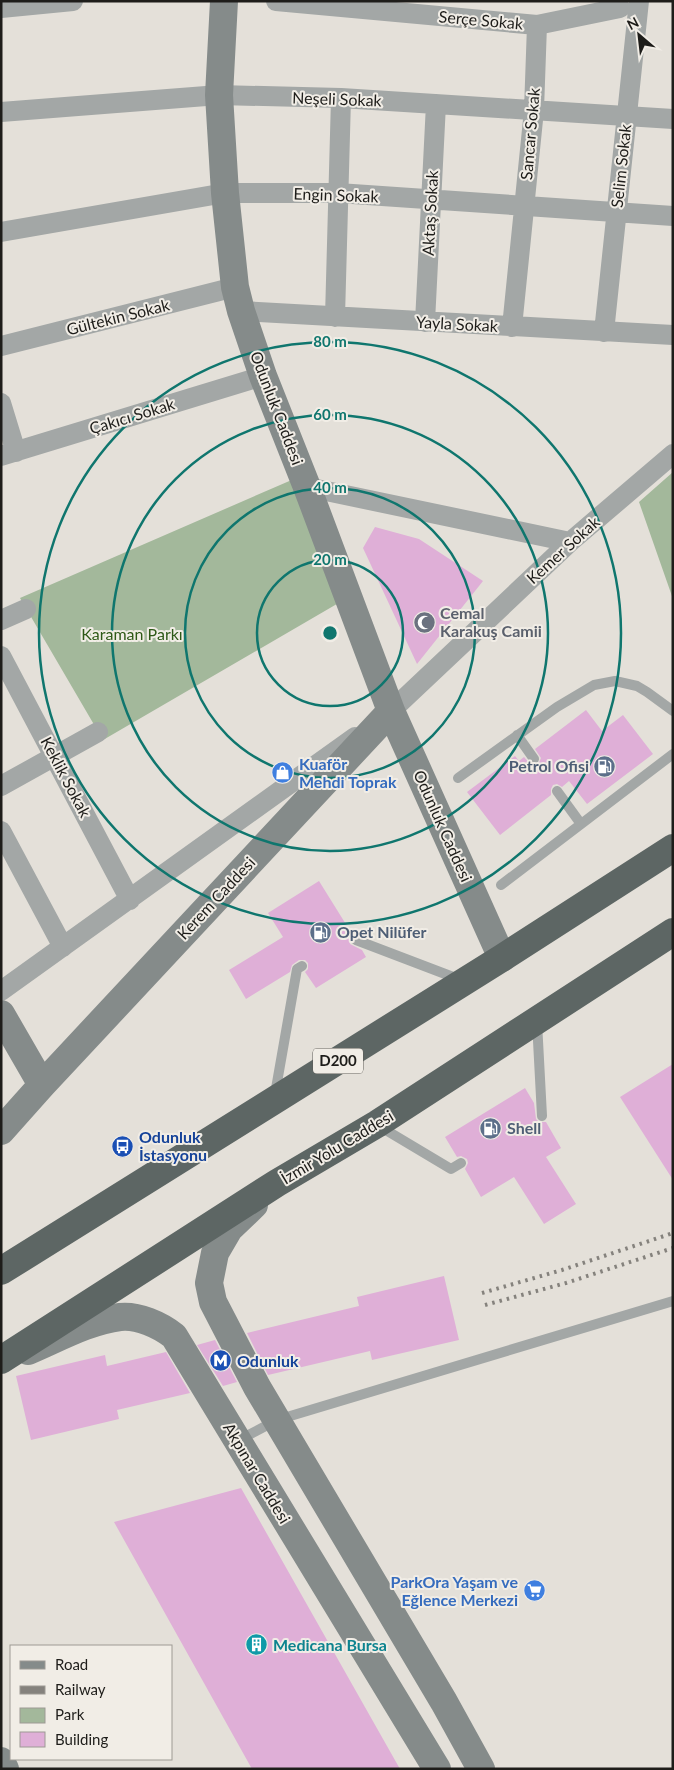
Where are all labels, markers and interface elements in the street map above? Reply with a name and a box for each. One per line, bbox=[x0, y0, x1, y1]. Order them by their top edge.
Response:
street label: Serçe Sokak bbox=[438, 6, 525, 33]
north arrow bbox=[614, 10, 664, 60]
text: N bbox=[624, 13, 641, 33]
street label: Sancar Sokak bbox=[516, 86, 543, 181]
street label: Neşeli Sokak bbox=[292, 87, 383, 110]
street label: Selim Sokak bbox=[607, 122, 634, 209]
street label: Aktaş Sokak bbox=[418, 169, 441, 256]
street label: Engin Sokak bbox=[293, 184, 380, 206]
street label: Gültekin Sokak bbox=[64, 294, 172, 338]
street label: Yayla Sokak bbox=[416, 312, 499, 335]
text: 80 m bbox=[313, 332, 347, 350]
street label: Odunluk Caddesi bbox=[247, 348, 308, 467]
street label: Çakıcı Sokak bbox=[87, 393, 178, 437]
text: 60 m bbox=[313, 405, 347, 423]
text: 40 m bbox=[313, 478, 347, 496]
street label: Kemer Sokak bbox=[522, 511, 604, 587]
text: 20 m bbox=[313, 550, 347, 568]
place label: Cemal Karakuş Camii bbox=[440, 603, 542, 640]
mosque icon: Cemal Karakuş Camii bbox=[412, 610, 436, 634]
park label: Karaman Parkı bbox=[81, 624, 183, 643]
centre of rings bbox=[321, 624, 339, 642]
street label: Keklik Sokak bbox=[37, 733, 96, 821]
place label: Kuaför Mehdi Toprak bbox=[299, 754, 397, 791]
fuel station icon: Petrol Ofisi bbox=[593, 754, 617, 778]
place label: Petrol Ofisi bbox=[509, 756, 589, 775]
shop icon: Kuaför Mehdi Toprak bbox=[271, 761, 295, 785]
street label: Odunluk Caddesi bbox=[410, 767, 477, 885]
street label: Kerem Caddesi bbox=[173, 853, 259, 943]
fuel station icon: Opet Nilüfer bbox=[309, 920, 333, 944]
place label: Opet Nilüfer bbox=[337, 922, 427, 941]
road number: D200 bbox=[313, 1048, 363, 1074]
street label: İzmir Yolu Caddesi bbox=[277, 1106, 396, 1188]
fuel station icon: Shell bbox=[479, 1116, 503, 1140]
place label: Shell bbox=[507, 1118, 541, 1137]
place label: Odunluk İstasyonu bbox=[139, 1127, 207, 1164]
bus stop icon: Odunluk İstasyonu bbox=[111, 1134, 135, 1158]
metro station icon: Odunluk bbox=[209, 1349, 233, 1373]
place label: Odunluk bbox=[237, 1351, 299, 1370]
street label: Akpınar Caddesi bbox=[220, 1419, 295, 1526]
place label: ParkOra Yaşam ve Eğlence Merkezi bbox=[391, 1572, 518, 1609]
supermarket icon: ParkOra Yaşam ve Eğlence Merkezi bbox=[522, 1579, 546, 1603]
building icon: Medicana Bursa bbox=[245, 1633, 269, 1657]
place label: Medicana Bursa bbox=[273, 1635, 387, 1654]
legend bbox=[10, 1645, 172, 1760]
text: Road bbox=[55, 1655, 88, 1673]
text: Railway bbox=[55, 1680, 106, 1698]
text: Park bbox=[55, 1705, 85, 1723]
text: Building bbox=[55, 1730, 108, 1748]

